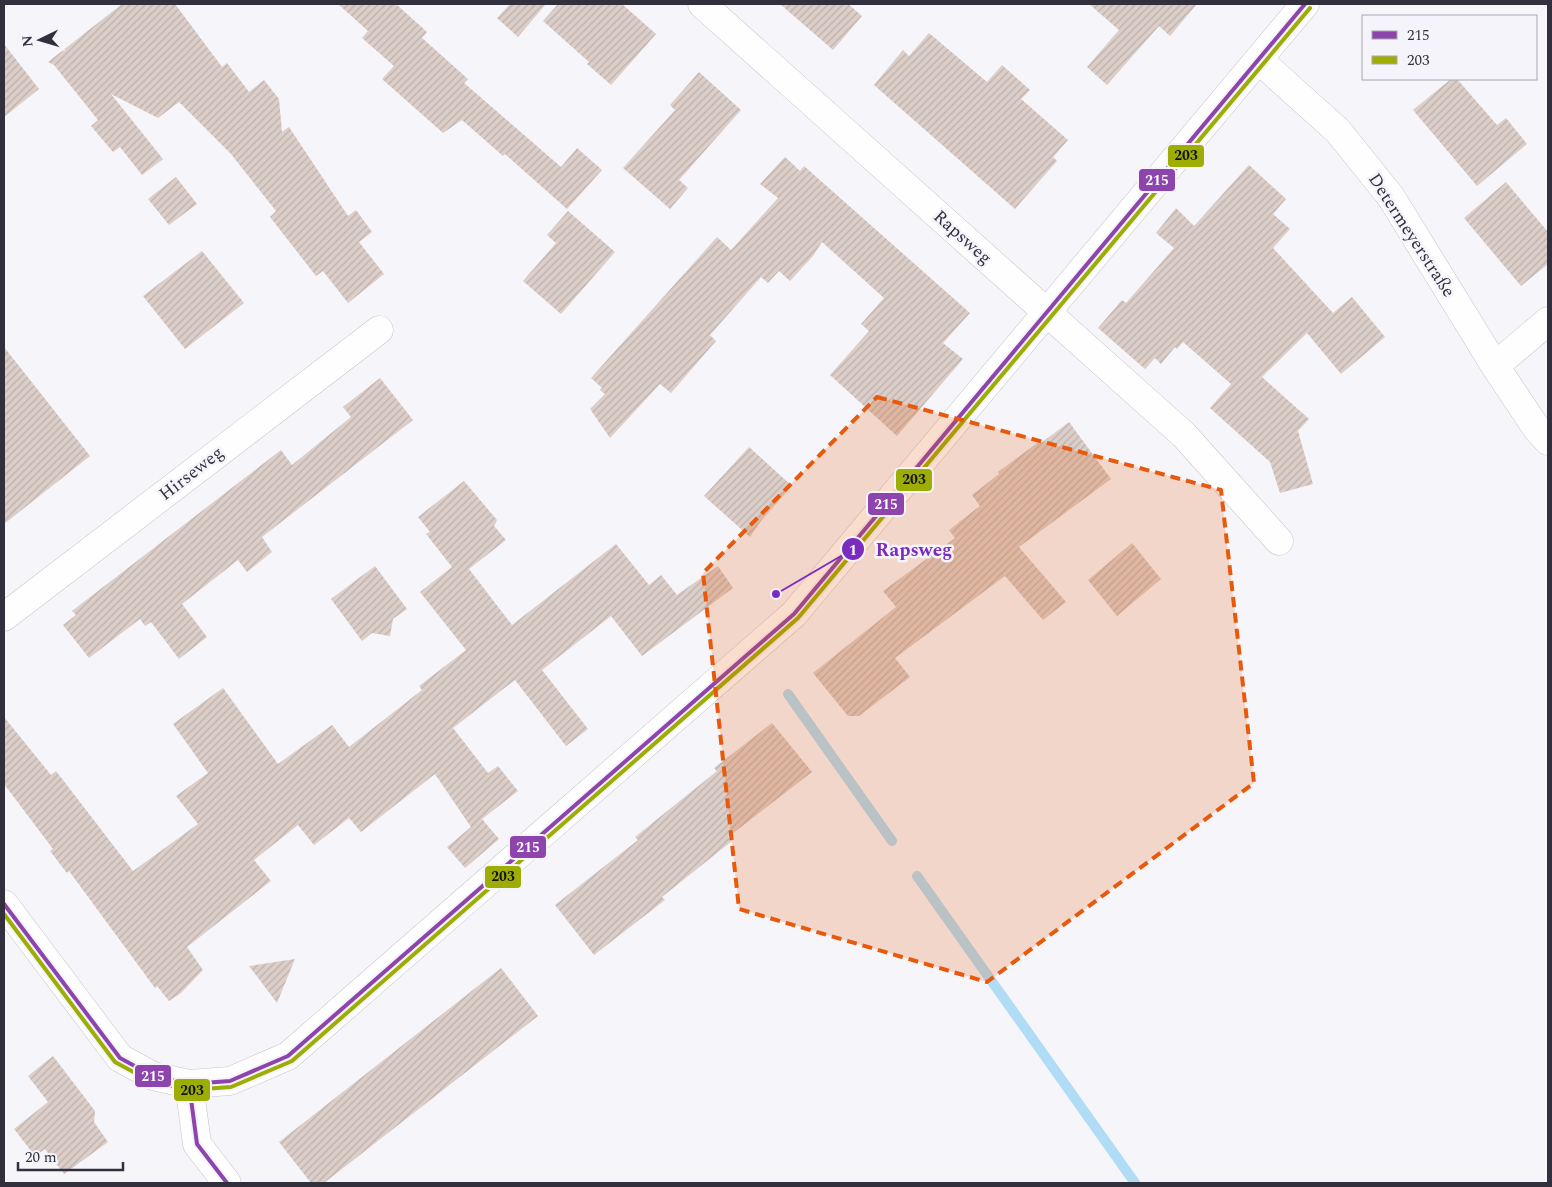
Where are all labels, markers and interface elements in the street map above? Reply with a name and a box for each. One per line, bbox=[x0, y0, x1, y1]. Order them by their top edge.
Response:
north arrow bbox=[15, 15, 65, 65]
legend bbox=[1362, 15, 1537, 80]
text: 215 bbox=[1407, 24, 1430, 47]
text: N bbox=[17, 34, 39, 48]
text: 203 bbox=[1407, 49, 1430, 72]
line badge: 203 bbox=[1167, 144, 1205, 168]
text: 203 bbox=[1174, 145, 1198, 166]
line badge: 215 bbox=[1138, 168, 1176, 192]
street label: Determeyerstraße bbox=[1361, 168, 1462, 303]
text: 215 bbox=[1145, 170, 1169, 191]
street label: Rapsweg bbox=[927, 204, 998, 271]
street label: Hirseweg bbox=[153, 439, 230, 507]
line badge: 203 bbox=[895, 468, 933, 492]
text: 203 bbox=[902, 469, 926, 490]
line badge: 215 bbox=[867, 492, 905, 516]
text: 215 bbox=[874, 494, 898, 515]
callout: Rapsweg bbox=[841, 532, 963, 566]
text: Rapsweg bbox=[876, 536, 952, 565]
text: 1 bbox=[849, 539, 857, 562]
line badge: 215 bbox=[509, 835, 547, 859]
text: 215 bbox=[516, 837, 540, 858]
line badge: 203 bbox=[484, 865, 522, 889]
text: 203 bbox=[491, 866, 515, 887]
line badge: 215 bbox=[134, 1064, 172, 1088]
text: 215 bbox=[141, 1066, 165, 1087]
line badge: 203 bbox=[173, 1078, 211, 1102]
text: 203 bbox=[180, 1080, 204, 1101]
scale bar bbox=[18, 1140, 122, 1172]
text: 20 m bbox=[25, 1146, 57, 1169]

